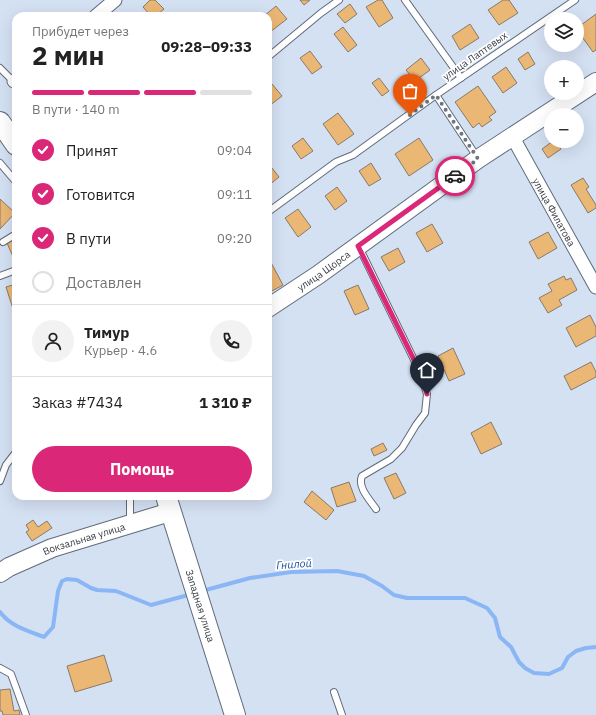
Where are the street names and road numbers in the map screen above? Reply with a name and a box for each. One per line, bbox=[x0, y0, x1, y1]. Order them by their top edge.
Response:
street label: улица Лаптевых bbox=[440, 29, 510, 83]
street label: улица Филатова bbox=[530, 176, 579, 249]
street label: улица Щорса bbox=[295, 247, 353, 294]
street label: Вокзальная улица bbox=[41, 519, 127, 558]
street label: Западная улица bbox=[183, 568, 218, 644]

